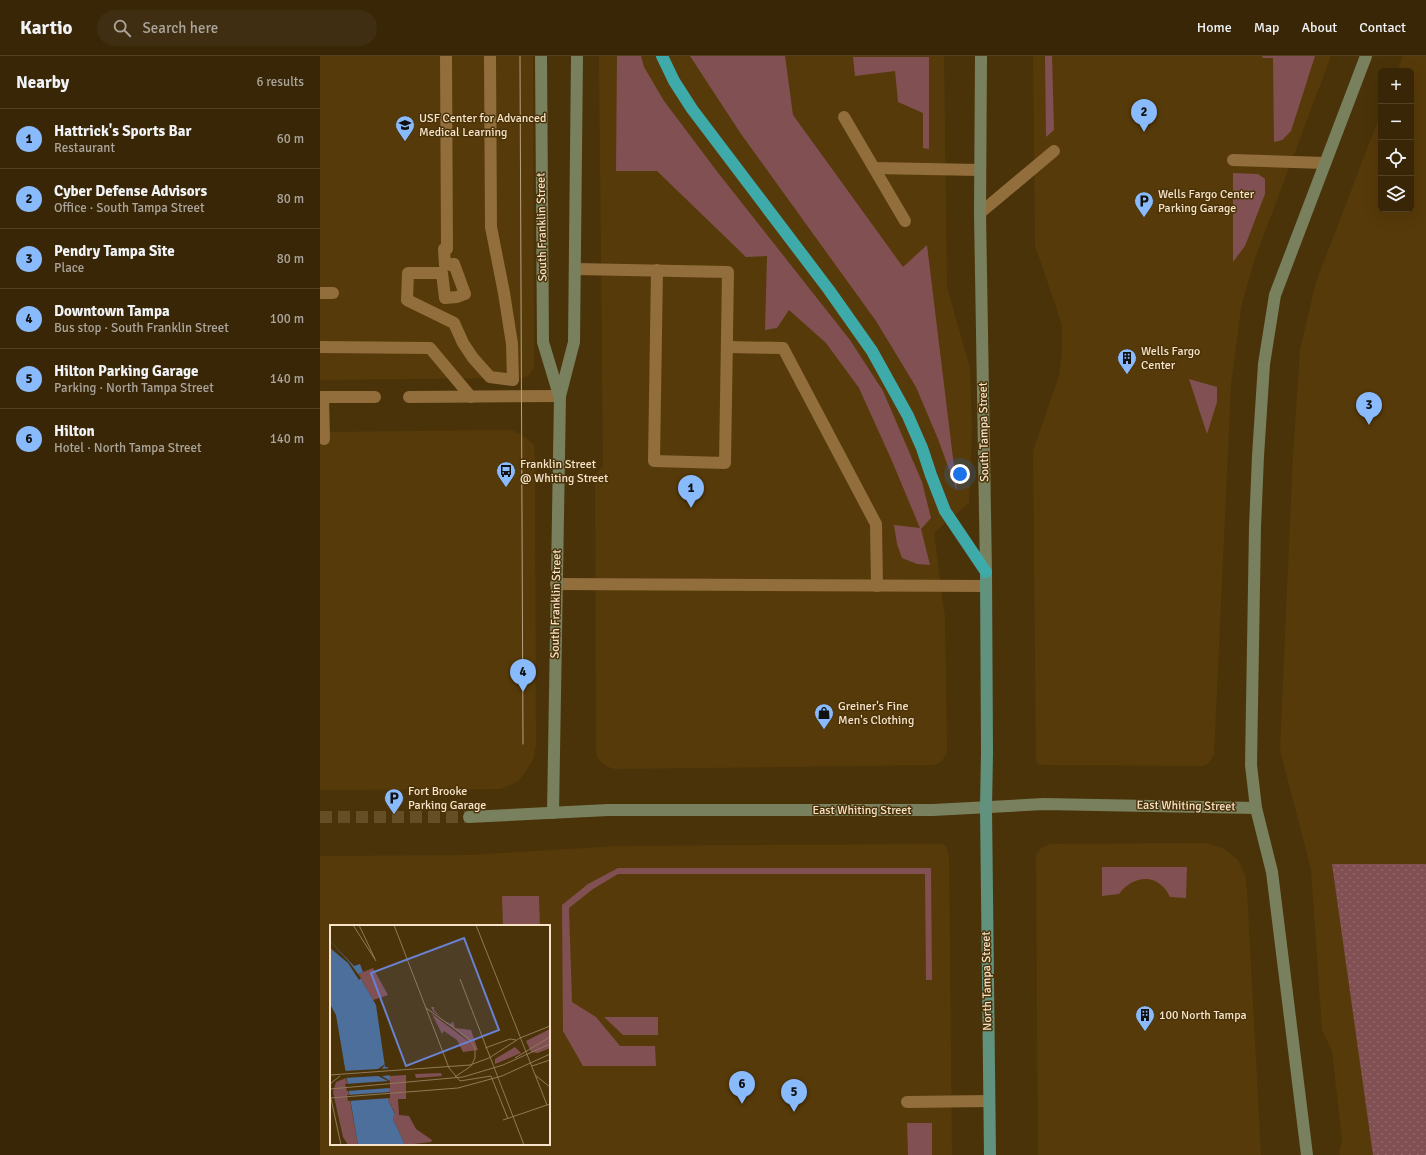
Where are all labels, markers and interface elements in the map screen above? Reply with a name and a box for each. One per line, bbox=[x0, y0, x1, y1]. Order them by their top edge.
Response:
search box bbox=[97, 10, 377, 46]
text: Kartio bbox=[20, 16, 73, 40]
icon: search bbox=[111, 17, 133, 39]
text: Search here bbox=[143, 19, 218, 37]
text: Home bbox=[1197, 19, 1232, 36]
text: Map bbox=[1254, 19, 1279, 36]
text: About bbox=[1301, 19, 1337, 36]
text: Contact bbox=[1359, 19, 1406, 36]
map controls bbox=[1378, 68, 1414, 212]
button: + bbox=[1378, 68, 1414, 104]
text: Nearby bbox=[16, 72, 69, 93]
text: 6 results bbox=[256, 74, 304, 90]
pin: 2 bbox=[1131, 99, 1157, 132]
button: − bbox=[1378, 104, 1414, 140]
place label: USF Center for Advanced Medical Learning bbox=[419, 111, 546, 140]
school or university icon: USF Center for Advanced Medical Learning bbox=[394, 114, 416, 142]
text: Hattrick's Sports Bar bbox=[54, 122, 191, 140]
text: 1 bbox=[25, 131, 33, 147]
text: 60 m bbox=[277, 131, 304, 147]
text: Restaurant bbox=[54, 140, 115, 156]
button: locate bbox=[1378, 140, 1414, 176]
street label: South Franklin Street bbox=[534, 172, 550, 282]
button: layers bbox=[1378, 176, 1414, 212]
text: Cyber Defense Advisors bbox=[54, 182, 207, 200]
place label: Wells Fargo Center Parking Garage bbox=[1158, 187, 1255, 216]
parking icon: Wells Fargo Center Parking Garage bbox=[1133, 190, 1155, 218]
text: 2 bbox=[25, 191, 33, 207]
text: 80 m bbox=[277, 191, 304, 207]
text: Office · South Tampa Street bbox=[54, 200, 205, 216]
text: Pendry Tampa Site bbox=[54, 242, 175, 260]
text: 3 bbox=[25, 251, 33, 267]
text: 80 m bbox=[277, 251, 304, 267]
text: Place bbox=[54, 260, 84, 276]
text: Downtown Tampa bbox=[54, 302, 170, 320]
text: 4 bbox=[25, 311, 33, 327]
text: 100 m bbox=[270, 311, 304, 327]
text: Bus stop · South Franklin Street bbox=[54, 320, 229, 336]
place label: Wells Fargo Center bbox=[1141, 344, 1200, 373]
building icon: Wells Fargo Center bbox=[1116, 347, 1138, 375]
text: Hilton Parking Garage bbox=[54, 362, 199, 380]
text: 5 bbox=[25, 371, 33, 387]
text: 140 m bbox=[270, 371, 304, 387]
text: Parking · North Tampa Street bbox=[54, 380, 214, 396]
street label: South Tampa Street bbox=[976, 382, 992, 482]
pin: 3 bbox=[1356, 392, 1382, 425]
text: Hilton bbox=[54, 422, 95, 440]
text: 6 bbox=[25, 431, 33, 447]
text: 140 m bbox=[270, 431, 304, 447]
text: Hotel · North Tampa Street bbox=[54, 440, 202, 456]
place label: Franklin Street @ Whiting Street bbox=[520, 457, 608, 486]
bus stop icon: Franklin Street @ Whiting Street bbox=[495, 460, 517, 488]
your location bbox=[950, 464, 970, 484]
pin: 1 bbox=[678, 475, 704, 508]
street label: South Franklin Street bbox=[548, 549, 564, 659]
pin: 4 bbox=[510, 659, 536, 692]
place label: Greiner's Fine Men's Clothing bbox=[838, 699, 914, 728]
shop icon: Greiner's Fine Men's Clothing bbox=[813, 702, 835, 730]
place label: Fort Brooke Parking Garage bbox=[408, 784, 486, 813]
parking icon: Fort Brooke Parking Garage bbox=[383, 787, 405, 815]
street label: East Whiting Street bbox=[1136, 798, 1236, 814]
street label: East Whiting Street bbox=[812, 803, 912, 818]
inset map bbox=[330, 925, 550, 1145]
street label: North Tampa Street bbox=[979, 931, 995, 1031]
building icon: 100 North Tampa bbox=[1134, 1004, 1156, 1032]
place label: 100 North Tampa bbox=[1159, 1008, 1247, 1023]
pin: 6 bbox=[729, 1071, 755, 1104]
pin: 5 bbox=[781, 1079, 807, 1112]

